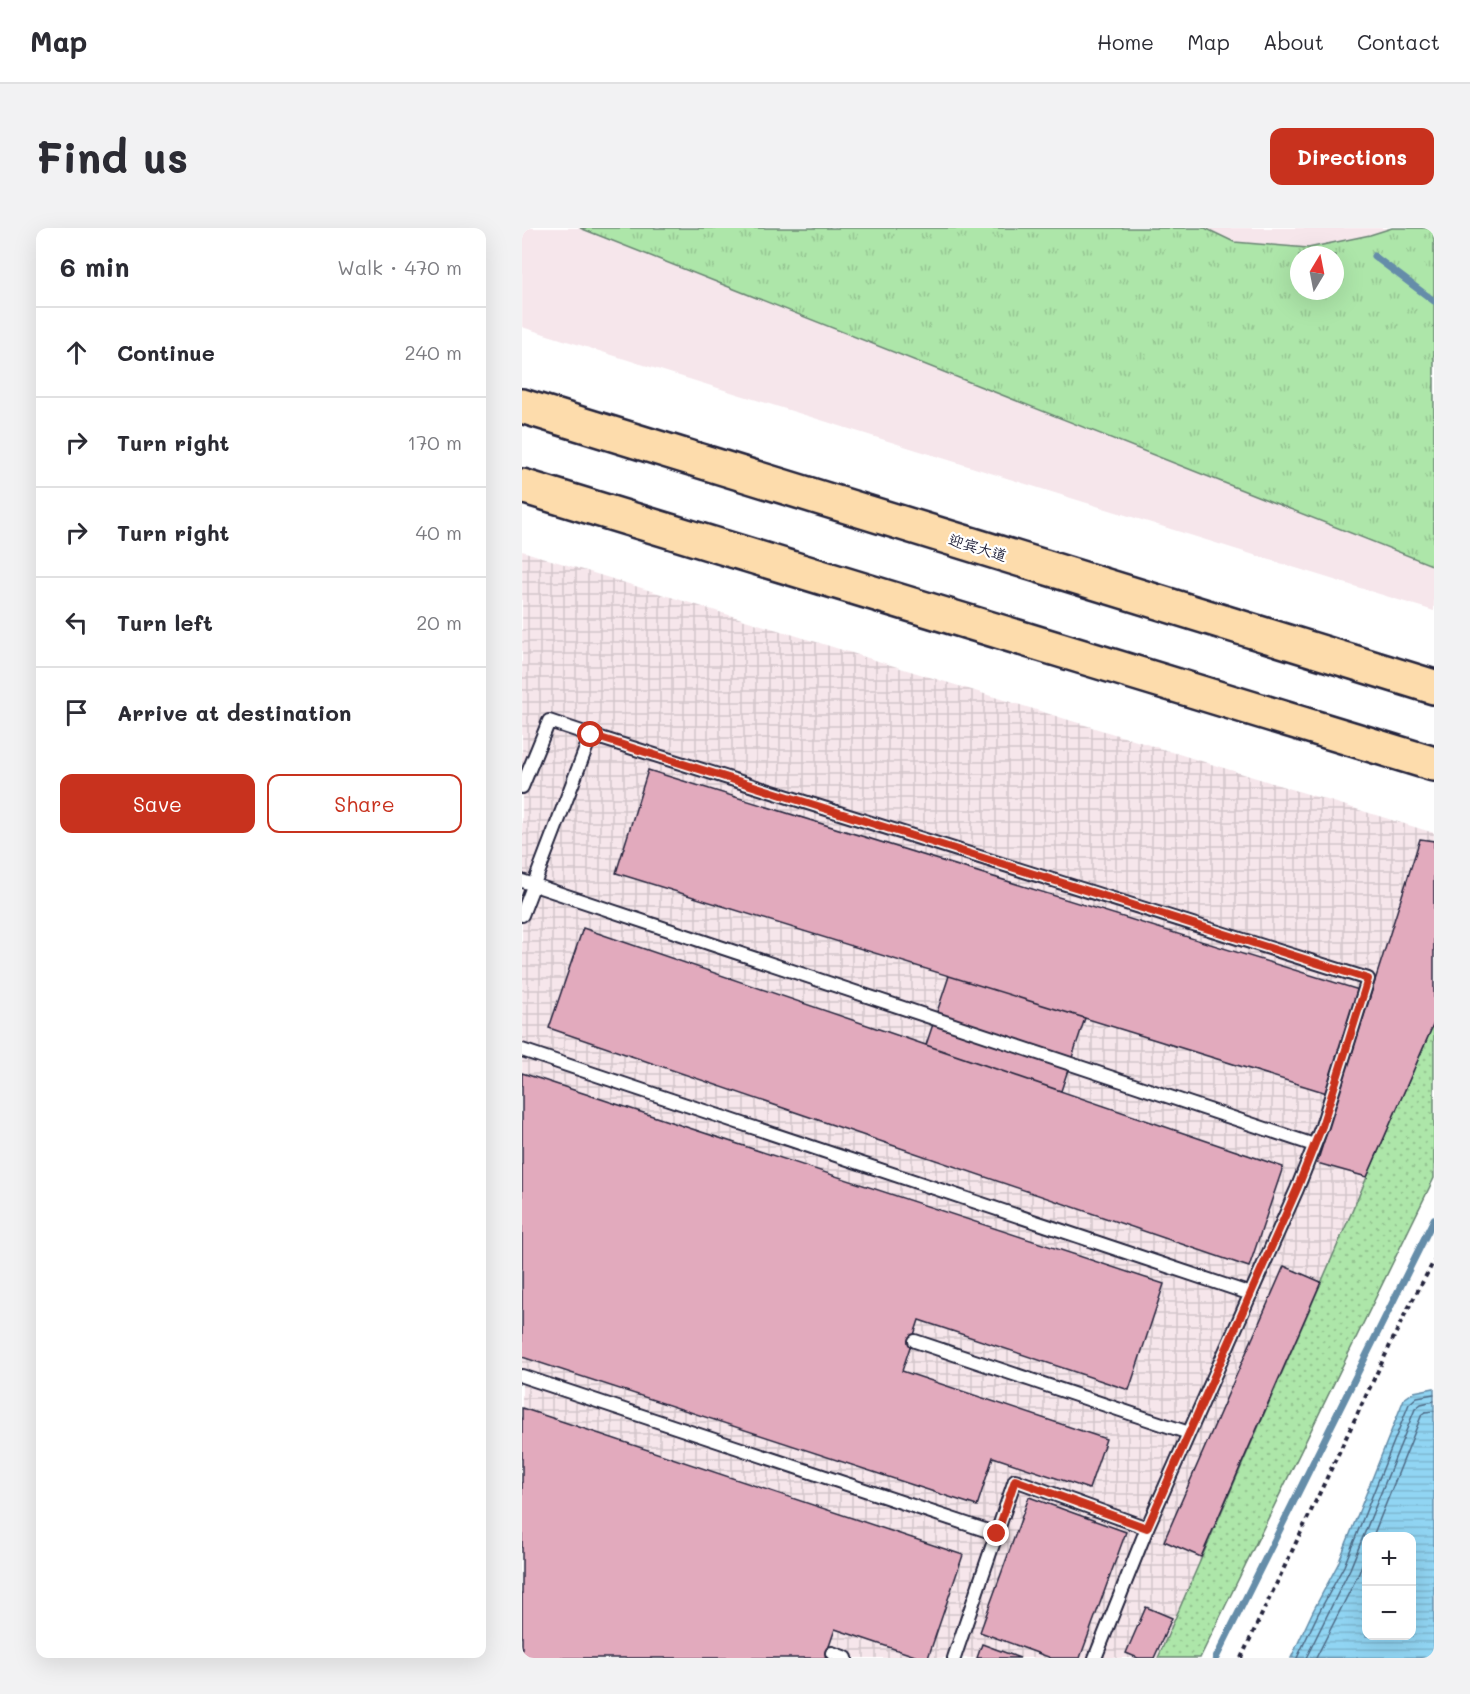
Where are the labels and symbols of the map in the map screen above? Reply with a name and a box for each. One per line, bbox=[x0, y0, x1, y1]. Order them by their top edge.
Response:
north arrow bbox=[1290, 246, 1344, 300]
street label: 迎宾大道 bbox=[946, 529, 1010, 565]
route start bbox=[577, 721, 603, 747]
route end bbox=[983, 1520, 1009, 1546]

